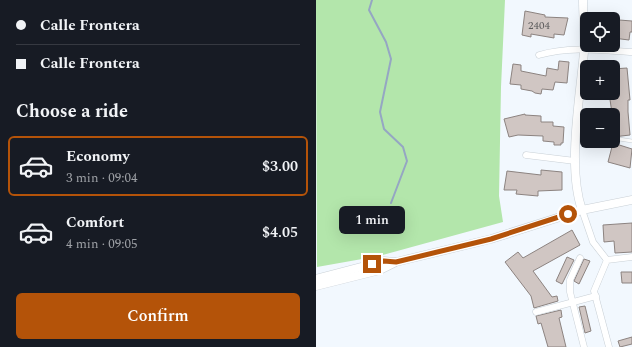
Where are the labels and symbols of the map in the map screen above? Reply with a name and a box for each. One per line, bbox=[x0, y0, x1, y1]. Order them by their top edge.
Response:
house number: 2404 bbox=[528, 17, 550, 34]
route start bbox=[559, 205, 577, 223]
callout: 1 min bbox=[339, 206, 405, 234]
route end bbox=[363, 255, 381, 273]

